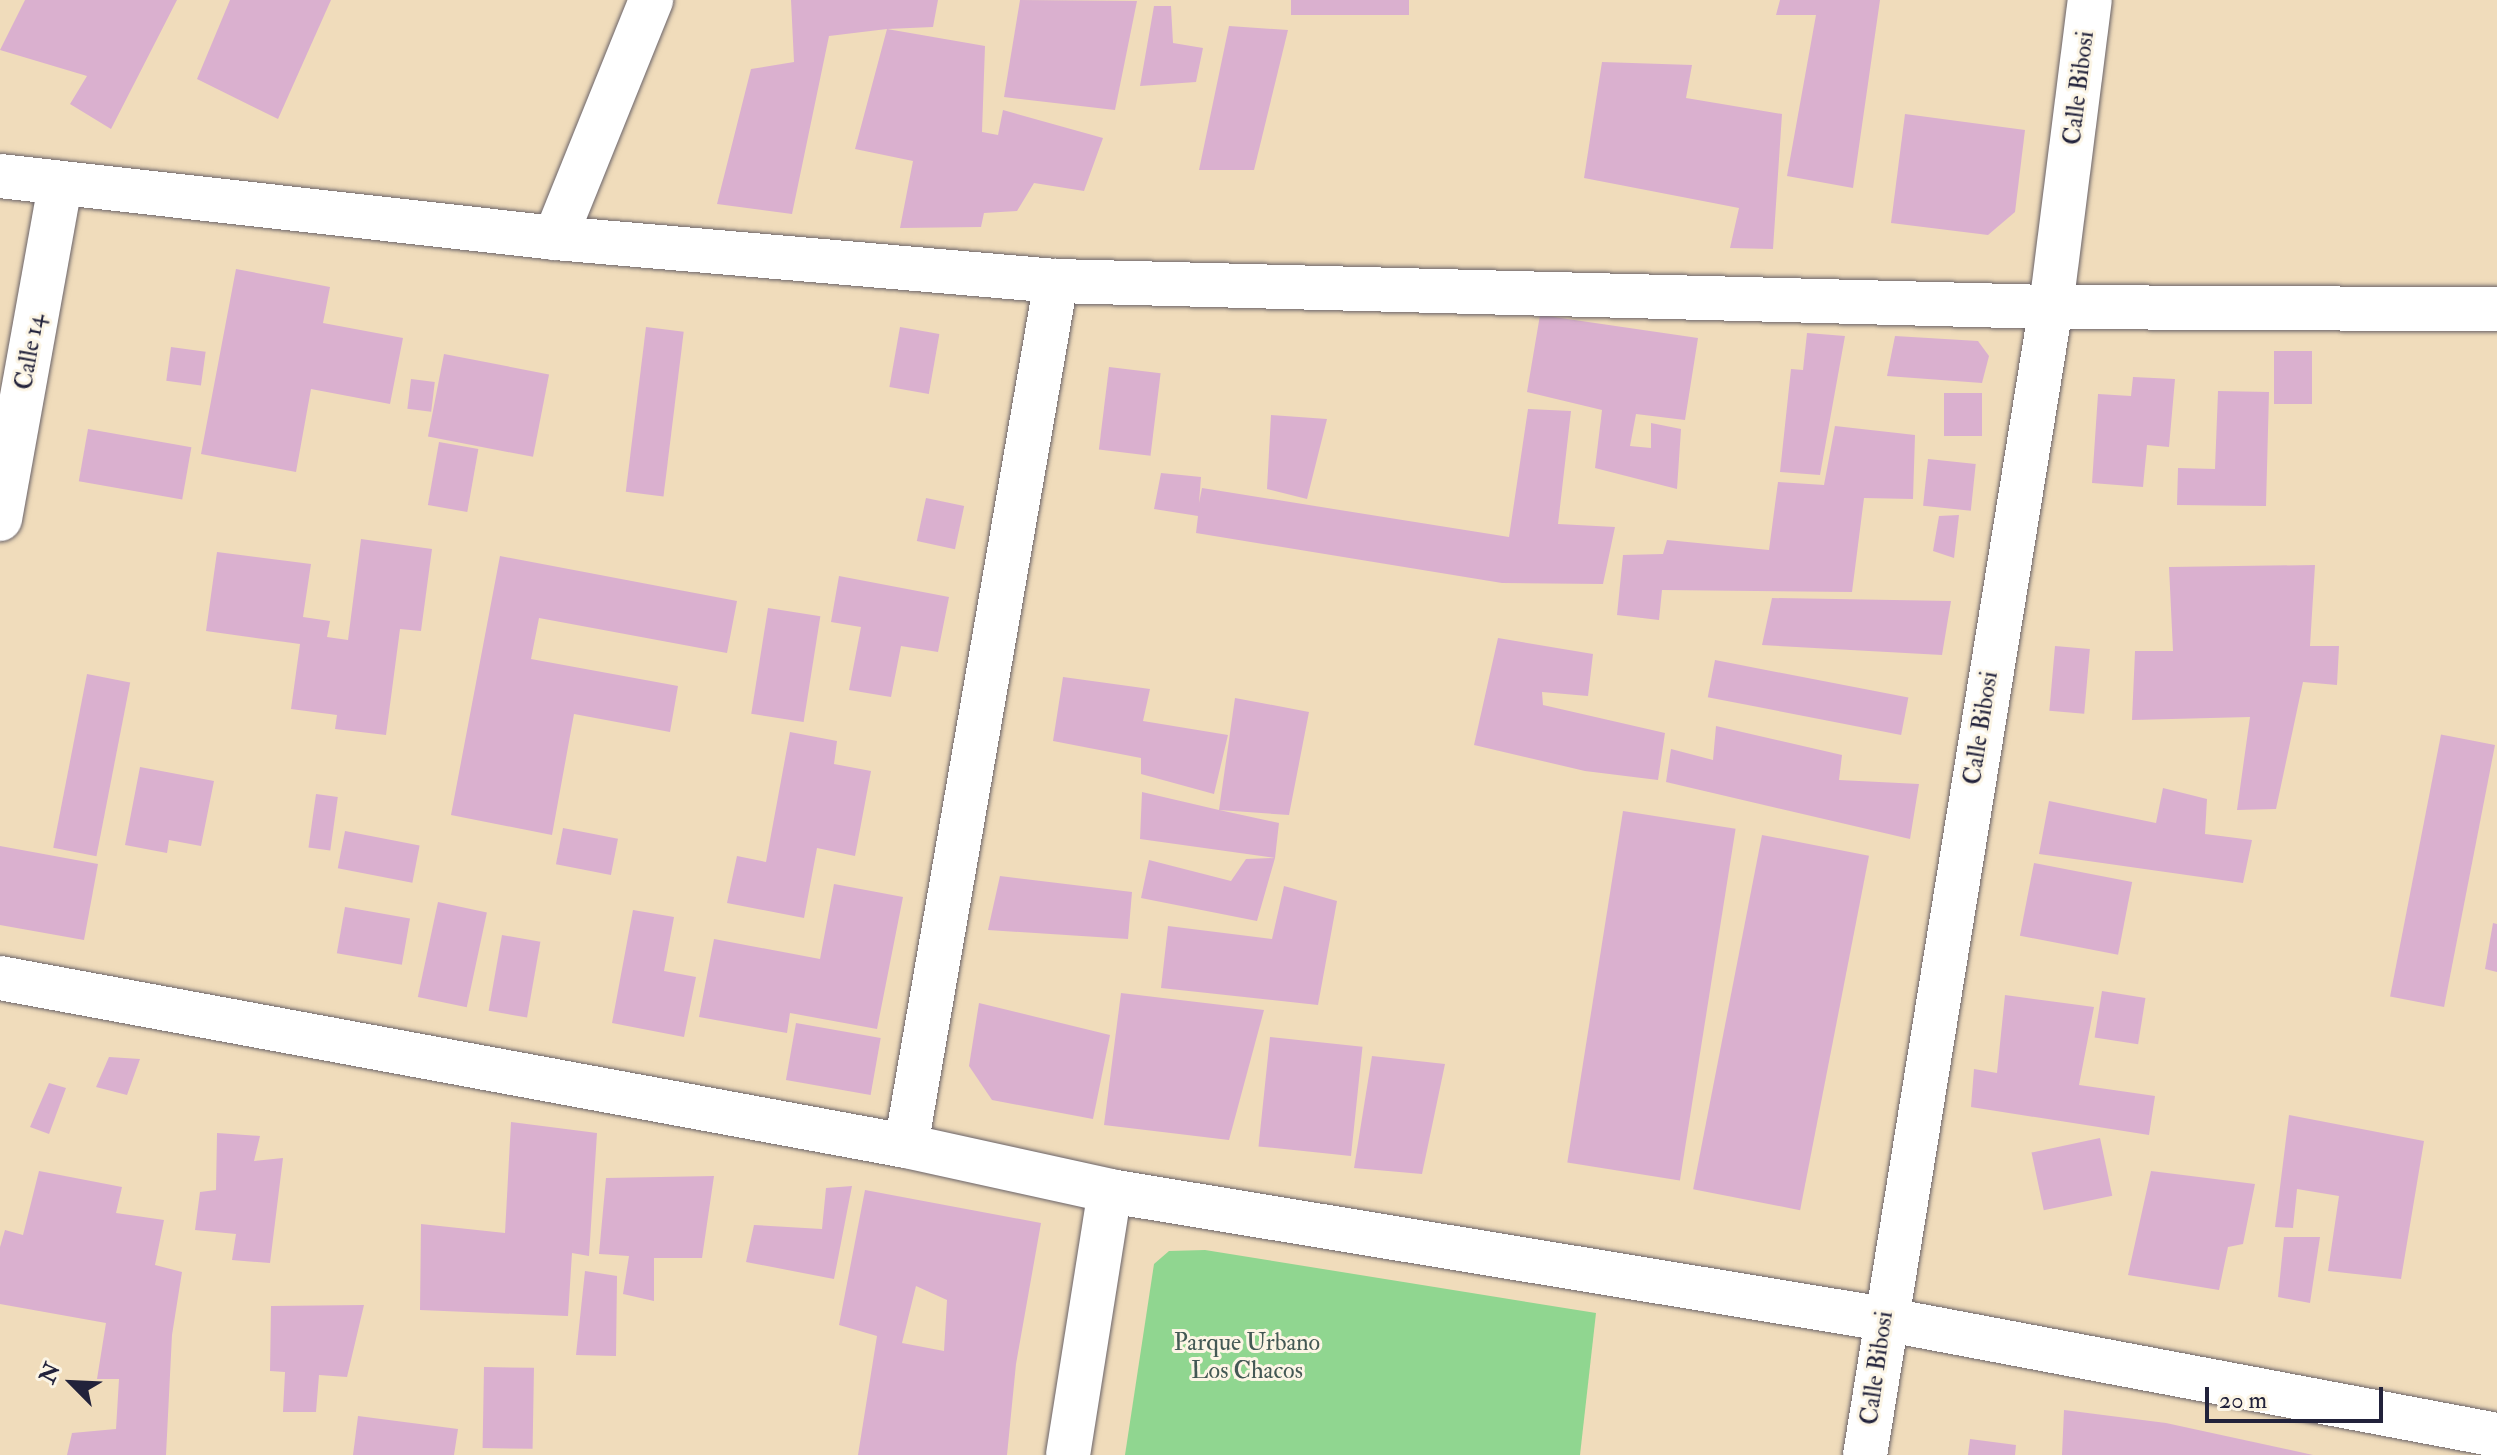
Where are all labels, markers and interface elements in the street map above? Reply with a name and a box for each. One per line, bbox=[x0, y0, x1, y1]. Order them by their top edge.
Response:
street label: Calle Bibosi bbox=[2058, 29, 2100, 147]
street label: Calle 14 bbox=[9, 312, 51, 392]
street label: Calle Bibosi bbox=[1958, 669, 2004, 787]
street label: Calle Bibosi bbox=[1855, 1309, 1899, 1427]
park label: Parque Urbano Los Chacos bbox=[1174, 1329, 1320, 1385]
north arrow bbox=[32, 1343, 112, 1423]
text: N bbox=[33, 1359, 67, 1388]
scale bar bbox=[2209, 1371, 2387, 1421]
text: 20 m bbox=[2219, 1385, 2267, 1416]

